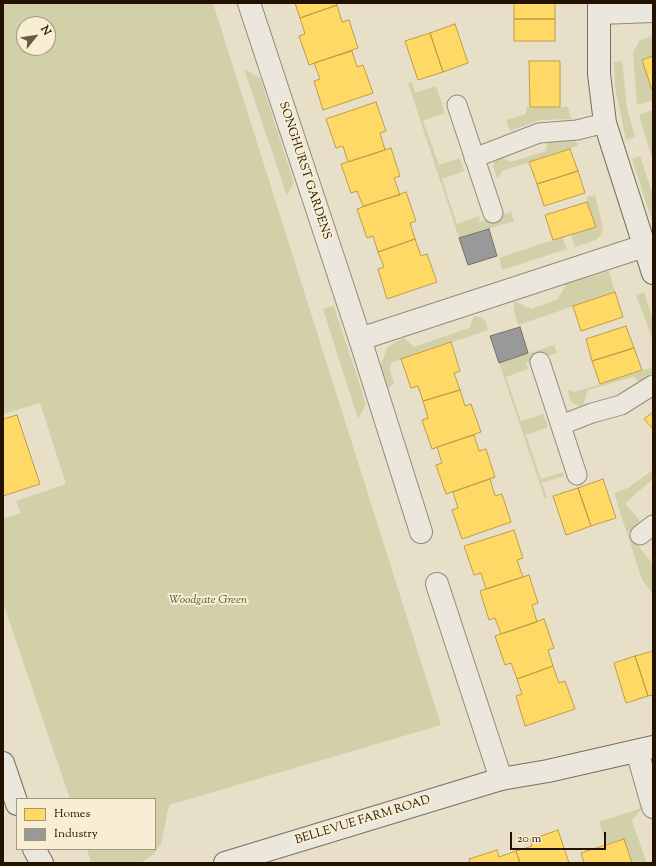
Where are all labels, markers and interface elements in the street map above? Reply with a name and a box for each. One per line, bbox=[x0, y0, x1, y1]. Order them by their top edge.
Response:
north arrow bbox=[16, 16, 56, 56]
text: N bbox=[36, 23, 55, 38]
street label: SONGHURST GARDENS bbox=[275, 100, 333, 242]
park label: Woodgate Green bbox=[169, 594, 247, 608]
street label: BELLEVUE FARM ROAD bbox=[294, 794, 432, 848]
legend bbox=[16, 798, 156, 850]
text: Homes bbox=[54, 805, 90, 823]
scale bar bbox=[512, 824, 608, 850]
text: Industry bbox=[54, 825, 98, 843]
text: 20 m bbox=[517, 830, 541, 848]

